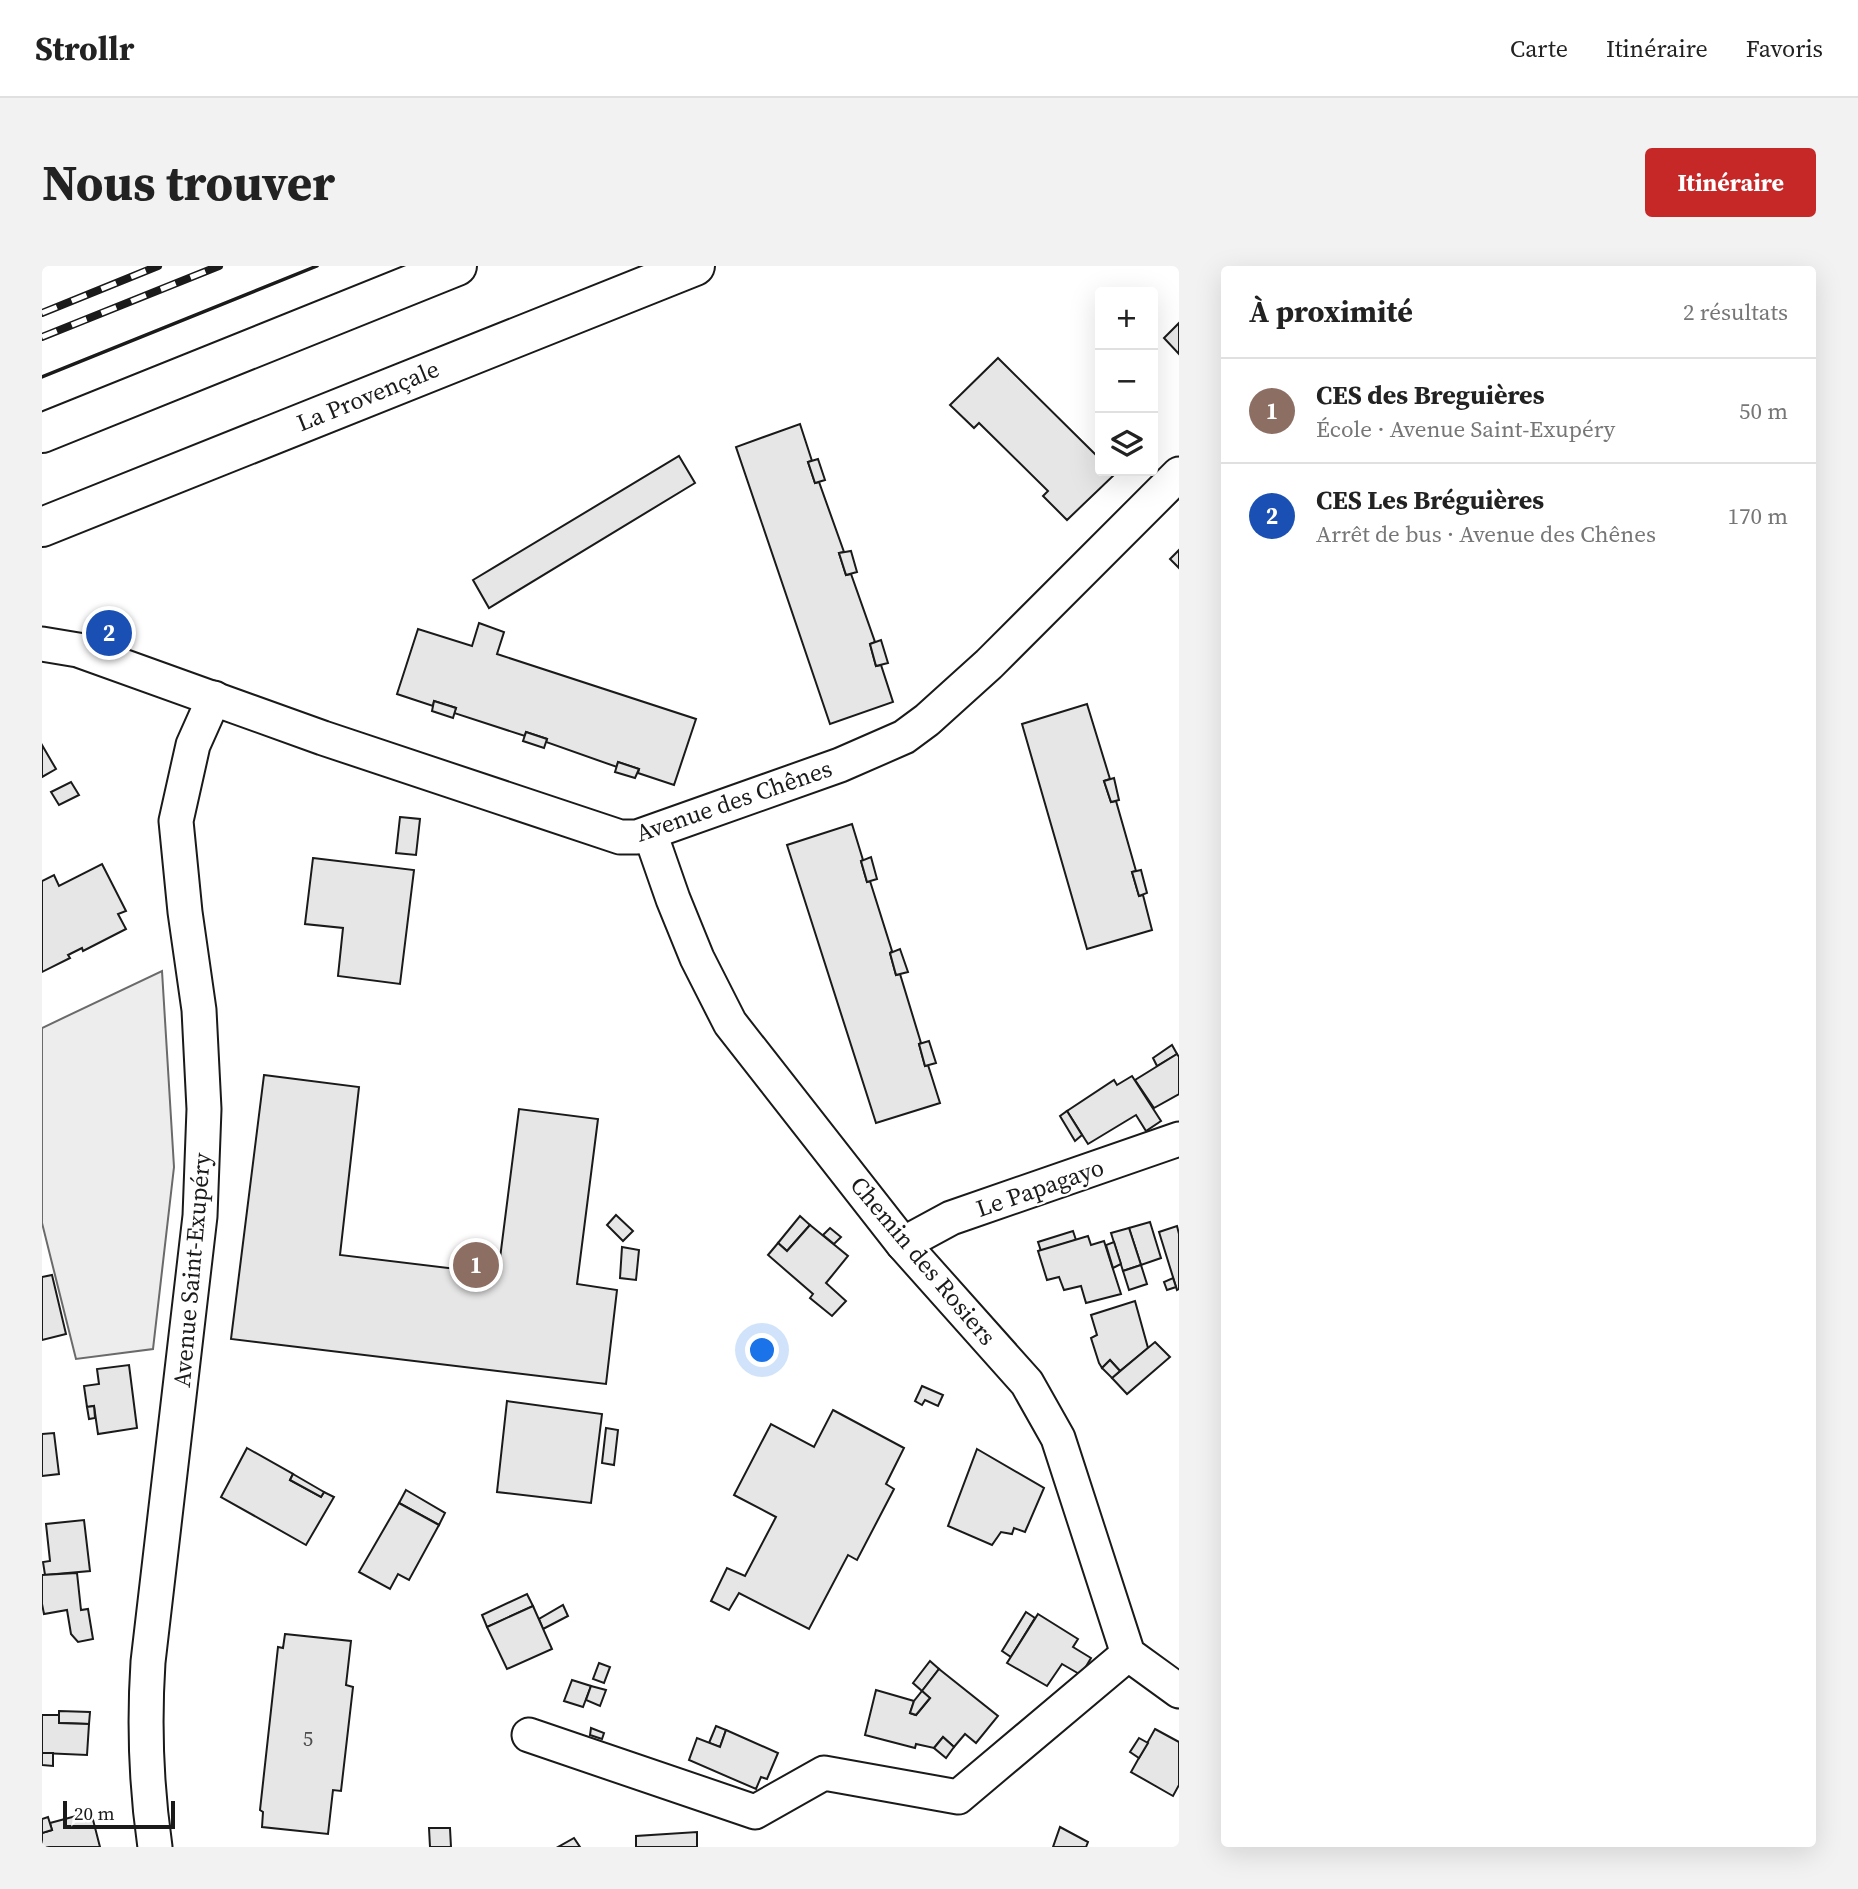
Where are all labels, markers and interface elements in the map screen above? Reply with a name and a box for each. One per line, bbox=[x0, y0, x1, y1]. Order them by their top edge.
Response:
text: Strollr bbox=[35, 26, 134, 71]
text: Carte bbox=[1510, 32, 1568, 65]
text: Itinéraire bbox=[1606, 32, 1708, 65]
text: Favoris bbox=[1746, 32, 1823, 65]
button: Itinéraire bbox=[1645, 148, 1816, 217]
text: Nous trouver bbox=[42, 149, 335, 216]
map controls bbox=[1095, 287, 1158, 476]
button: + bbox=[1095, 287, 1158, 350]
text: À proximité bbox=[1249, 291, 1413, 332]
text: 2 résultats bbox=[1683, 296, 1788, 328]
button: − bbox=[1095, 350, 1158, 413]
street label: La Provençale bbox=[292, 352, 444, 439]
text: CES des Breguières bbox=[1316, 377, 1544, 413]
text: 1 bbox=[1266, 395, 1278, 427]
text: 50 m bbox=[1739, 395, 1788, 427]
button: layers bbox=[1095, 413, 1158, 476]
text: École · Avenue Saint-Exupéry bbox=[1316, 413, 1615, 445]
text: CES Les Bréguières bbox=[1316, 482, 1544, 518]
text: 2 bbox=[1266, 500, 1278, 532]
text: 170 m bbox=[1727, 500, 1788, 532]
text: Arrêt de bus · Avenue des Chênes bbox=[1316, 518, 1656, 550]
pin: 2 bbox=[86, 607, 132, 659]
street label: Avenue des Chênes bbox=[631, 752, 836, 850]
street label: Le Papagayo bbox=[972, 1150, 1108, 1225]
street label: Avenue Saint-Exupéry bbox=[165, 1151, 218, 1389]
street label: Chemin des Rosiers bbox=[843, 1169, 1004, 1352]
pin: 1 bbox=[453, 1239, 499, 1291]
your location bbox=[745, 1333, 779, 1367]
house number: 5 bbox=[303, 1724, 313, 1753]
scale bar bbox=[63, 1798, 175, 1830]
text: 20 m bbox=[74, 1800, 115, 1826]

